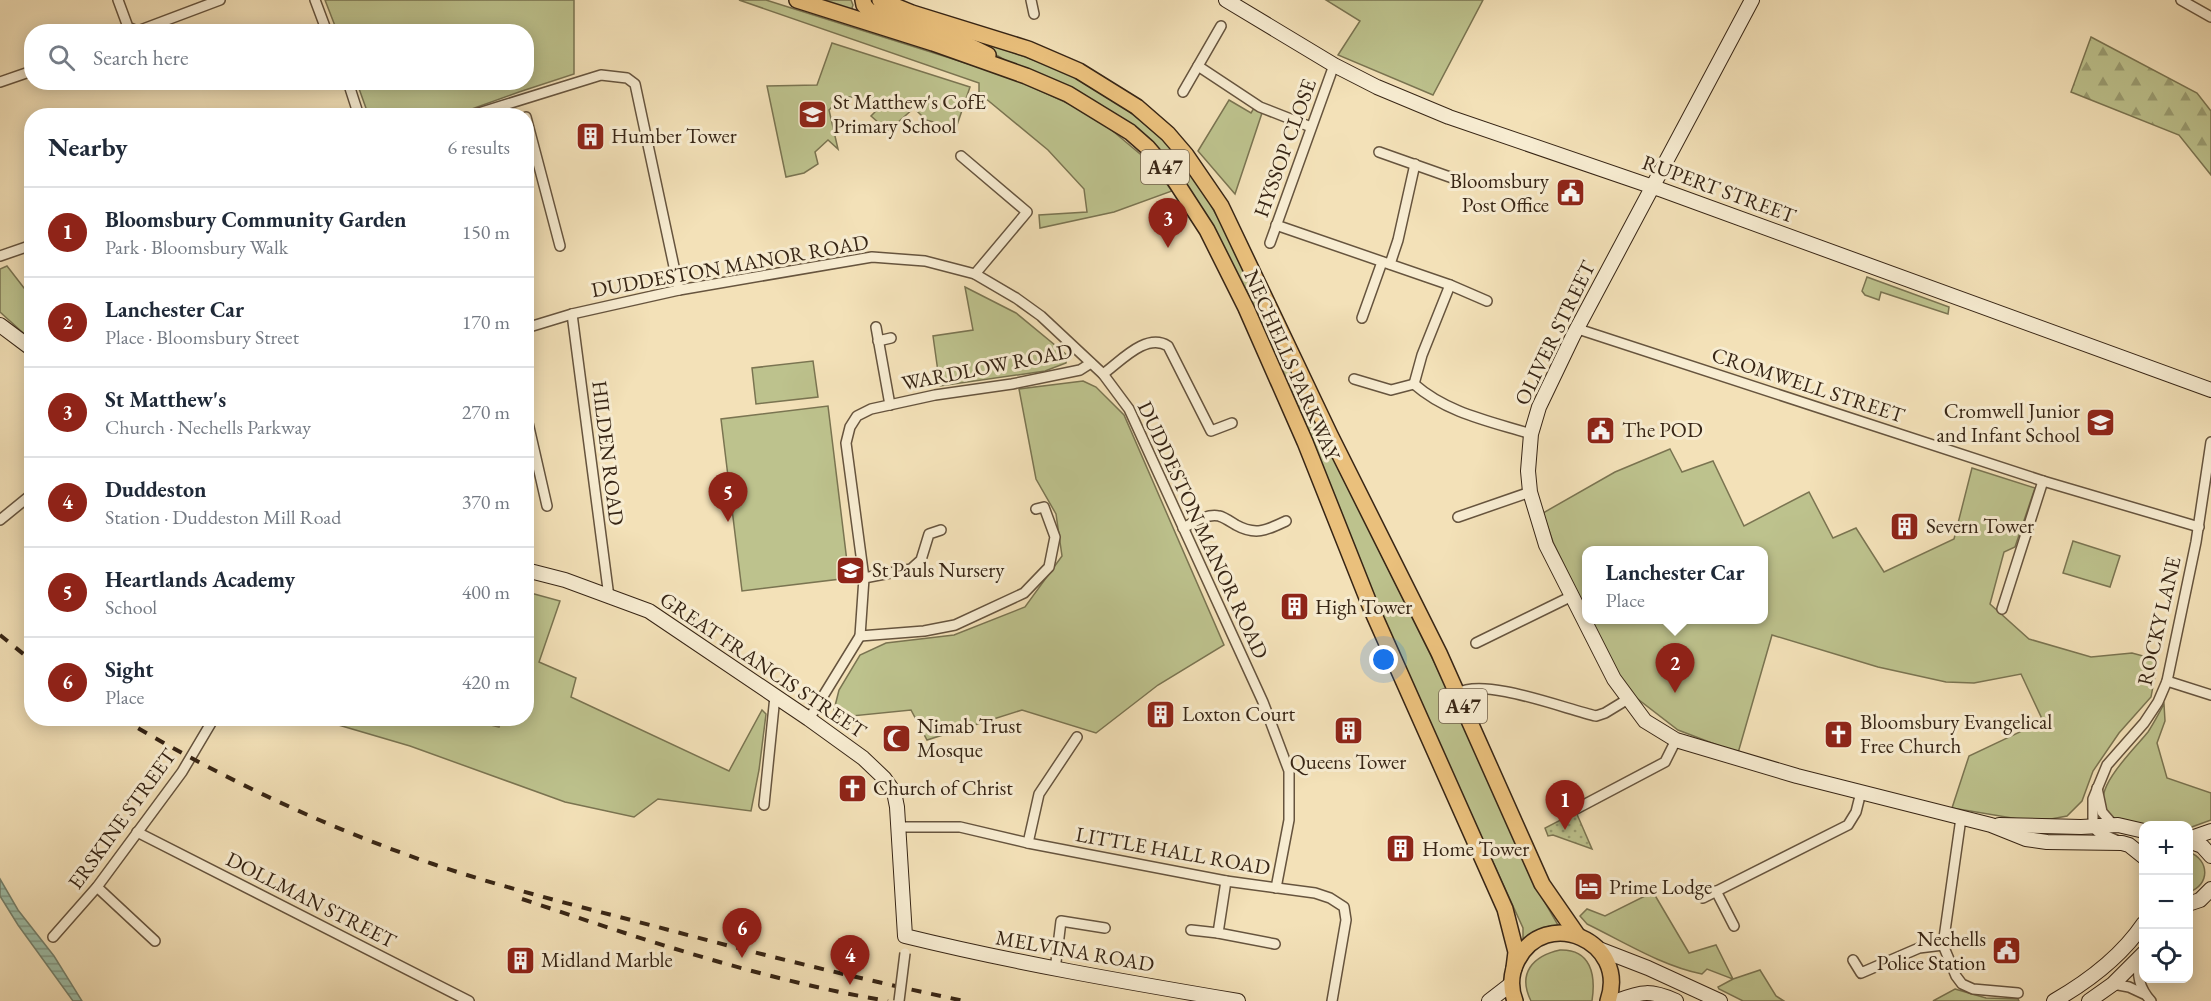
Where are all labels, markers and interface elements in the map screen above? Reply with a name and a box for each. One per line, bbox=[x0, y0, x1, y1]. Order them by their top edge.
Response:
search box bbox=[24, 24, 534, 90]
icon: search bbox=[45, 41, 78, 74]
text: Search here bbox=[93, 43, 188, 72]
street label: HYSSOP CLOSE bbox=[1247, 75, 1322, 221]
place label: St Matthew's CofE Primary School bbox=[833, 88, 986, 139]
school or university icon: St Matthew's CofE Primary School bbox=[796, 98, 828, 130]
building icon: Humber Tower bbox=[574, 120, 606, 152]
place label: Humber Tower bbox=[611, 122, 737, 149]
text: Nearby bbox=[48, 130, 128, 164]
text: 6 results bbox=[447, 134, 510, 160]
street label: RUPERT STREET bbox=[1639, 148, 1801, 229]
road number: A47 bbox=[1141, 150, 1189, 184]
place label: Bloomsbury Post Office bbox=[1450, 167, 1550, 218]
public building icon: Bloomsbury Post Office bbox=[1554, 177, 1586, 209]
pin: 3 bbox=[1148, 198, 1188, 248]
text: Bloomsbury Community Garden bbox=[105, 205, 406, 234]
text: 1 bbox=[62, 219, 73, 245]
text: 150 m bbox=[462, 219, 510, 245]
street label: DUDDESTON MANOR ROAD bbox=[589, 228, 871, 303]
text: Park · Bloomsbury Walk bbox=[105, 234, 288, 260]
street label: OLIVER STREET bbox=[1508, 255, 1602, 409]
street label: NECHELLS PARKWAY bbox=[1238, 265, 1347, 466]
text: Lanchester Car bbox=[105, 295, 244, 324]
text: 2 bbox=[62, 309, 73, 335]
text: 170 m bbox=[462, 309, 510, 335]
text: Place · Bloomsbury Street bbox=[105, 324, 299, 350]
street label: WARDLOW ROAD bbox=[899, 337, 1075, 396]
street label: CROMWELL STREET bbox=[1708, 341, 1909, 429]
street label: HILDEN ROAD bbox=[586, 379, 631, 527]
text: St Matthew's bbox=[105, 385, 226, 414]
street label: DUDDESTON MANOR ROAD bbox=[1132, 397, 1275, 663]
place label: Cromwell Junior and Infant School bbox=[1936, 397, 2080, 448]
text: 3 bbox=[62, 399, 73, 425]
text: 270 m bbox=[462, 399, 510, 425]
school or university icon: Cromwell Junior and Infant School bbox=[2085, 407, 2117, 439]
text: Church · Nechells Parkway bbox=[105, 414, 311, 440]
public building icon: The POD bbox=[1585, 414, 1617, 446]
place label: The POD bbox=[1622, 416, 1703, 443]
pin: 5 bbox=[708, 472, 748, 522]
text: Duddeston bbox=[105, 475, 206, 504]
text: 4 bbox=[62, 489, 73, 515]
text: 370 m bbox=[462, 489, 510, 515]
text: Station · Duddeston Mill Road bbox=[105, 504, 341, 530]
building icon: Severn Tower bbox=[1889, 510, 1921, 542]
place label: Severn Tower bbox=[1926, 512, 2034, 539]
popup bbox=[1582, 546, 1768, 624]
street label: ROCKY LANE bbox=[2131, 553, 2187, 688]
school or university icon: St Pauls Nursery bbox=[835, 554, 867, 586]
place label: St Pauls Nursery bbox=[872, 556, 1005, 583]
text: Lanchester Car bbox=[1605, 558, 1745, 587]
text: Heartlands Academy bbox=[105, 565, 295, 594]
text: 5 bbox=[62, 579, 73, 605]
text: 400 m bbox=[462, 579, 510, 605]
street label: GREAT FRANCIS STREET bbox=[655, 585, 872, 744]
text: Place bbox=[1605, 587, 1645, 613]
building icon: High Tower bbox=[1278, 591, 1310, 623]
place label: High Tower bbox=[1315, 593, 1412, 620]
text: School bbox=[105, 594, 157, 620]
pin: 2 bbox=[1656, 644, 1694, 693]
your location bbox=[1369, 645, 1398, 674]
text: Sight bbox=[105, 655, 154, 684]
text: 6 bbox=[62, 669, 73, 695]
text: 420 m bbox=[462, 669, 510, 695]
text: Place bbox=[105, 684, 144, 710]
road number: A47 bbox=[1439, 689, 1487, 723]
building icon: Loxton Court bbox=[1145, 698, 1177, 730]
place label: Loxton Court bbox=[1182, 700, 1296, 727]
place label: Bloomsbury Evangelical Free Church bbox=[1860, 708, 2052, 759]
place label: Nimab Trust Mosque bbox=[917, 712, 1022, 763]
building icon: Queens Tower bbox=[1332, 715, 1364, 747]
church icon: Bloomsbury Evangelical Free Church bbox=[1823, 718, 1855, 750]
mosque icon: Nimab Trust Mosque bbox=[880, 722, 912, 754]
street label: ERSKINE STREET bbox=[62, 742, 182, 894]
place label: Queens Tower bbox=[1290, 748, 1406, 776]
church icon: Church of Christ bbox=[836, 772, 868, 804]
place label: Church of Christ bbox=[873, 774, 1013, 801]
pin: 1 bbox=[1546, 780, 1584, 830]
street label: LITTLE HALL ROAD bbox=[1074, 820, 1273, 881]
map controls bbox=[2139, 821, 2193, 983]
button: + bbox=[2139, 821, 2193, 875]
building icon: Home Tower bbox=[1385, 833, 1417, 865]
place label: Home Tower bbox=[1422, 835, 1529, 862]
street label: DOLLMAN STREET bbox=[222, 845, 402, 955]
hotel icon: Prime Lodge bbox=[1572, 871, 1604, 903]
place label: Prime Lodge bbox=[1609, 873, 1712, 900]
button: − bbox=[2139, 875, 2193, 929]
pin: 6 bbox=[722, 908, 762, 958]
street label: MELVINA ROAD bbox=[994, 923, 1157, 978]
place label: Nechells Police Station bbox=[1877, 925, 1986, 976]
button: locate bbox=[2139, 929, 2193, 983]
public building icon: Nechells Police Station bbox=[1991, 935, 2023, 967]
pin: 4 bbox=[830, 936, 870, 985]
building icon: Midland Marble bbox=[504, 944, 536, 976]
place label: Midland Marble bbox=[541, 946, 673, 973]

